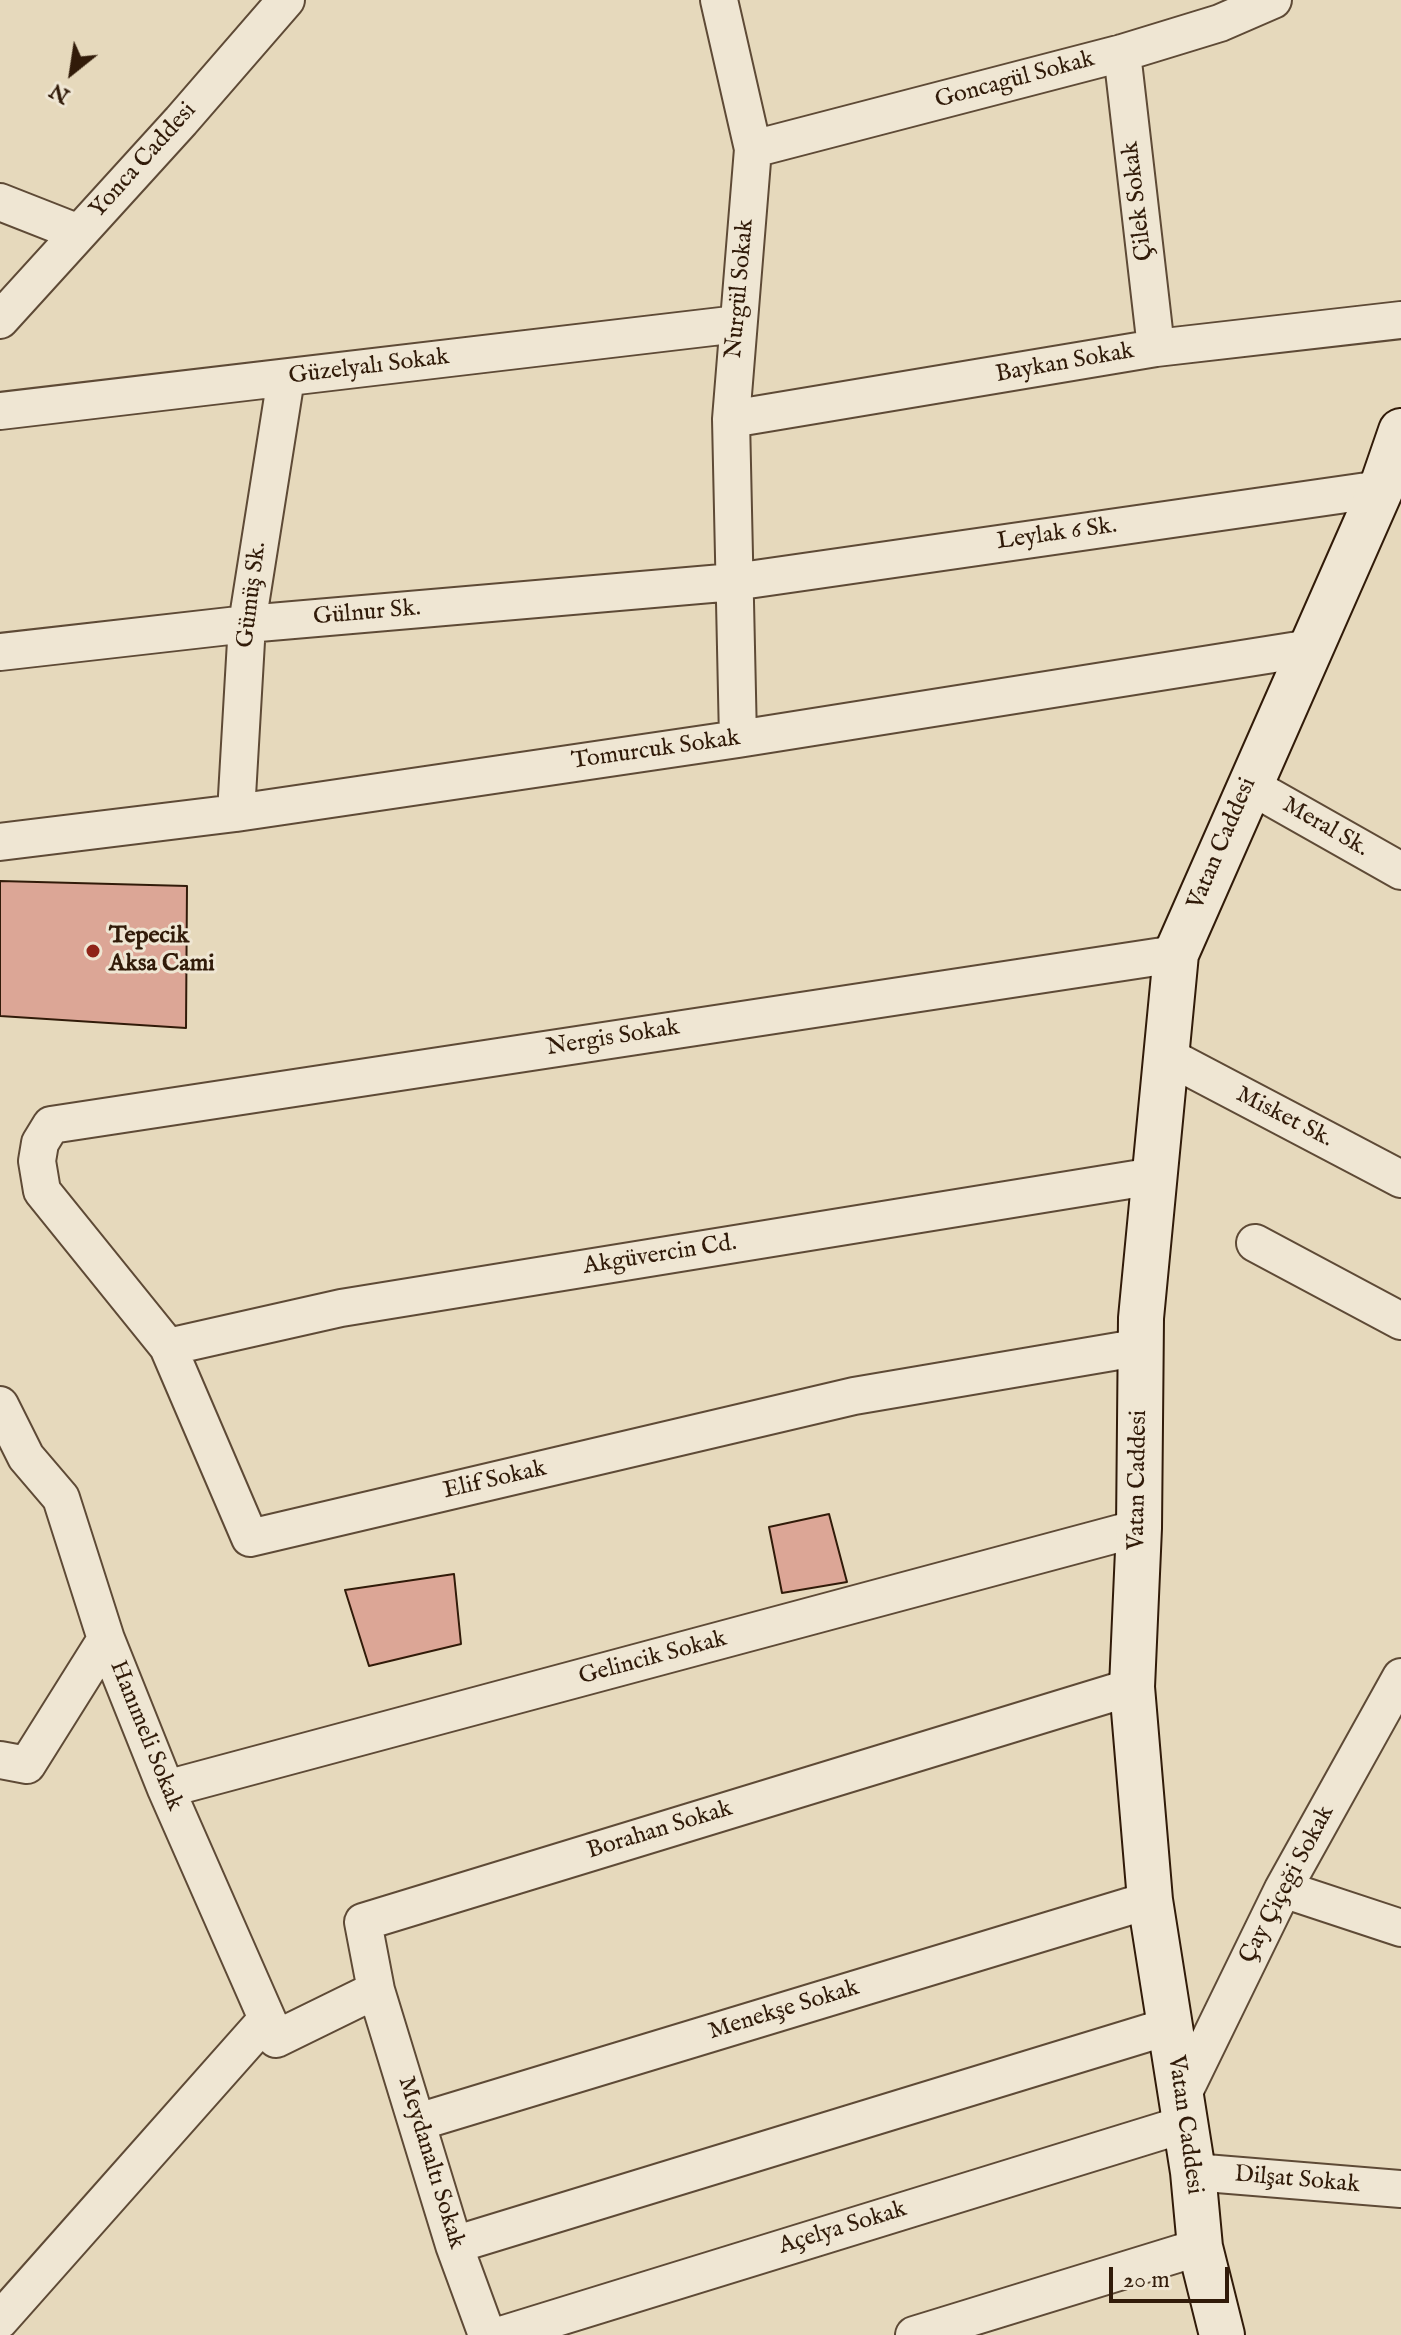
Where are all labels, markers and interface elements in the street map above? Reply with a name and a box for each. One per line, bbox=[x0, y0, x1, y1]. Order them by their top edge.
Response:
north arrow bbox=[32, 32, 112, 112]
street label: Goncagül Sokak bbox=[932, 46, 1098, 116]
text: N bbox=[45, 76, 75, 110]
street label: Yonca Caddesi bbox=[85, 97, 203, 225]
street label: Çilek Sokak bbox=[1117, 140, 1161, 262]
street label: Nurgül Sokak bbox=[721, 218, 761, 360]
street label: Baykan Sokak bbox=[994, 338, 1136, 390]
street label: Güzelyalı Sokak bbox=[287, 344, 451, 392]
street label: Leylak 6 Sk. bbox=[995, 512, 1119, 558]
street label: Gümüş Sk. bbox=[232, 540, 274, 650]
street label: Gülnur Sk. bbox=[312, 595, 422, 633]
street label: Tomurcuk Sokak bbox=[570, 725, 742, 777]
street label: Vatan Caddesi bbox=[1182, 774, 1264, 914]
street label: Meral Sk. bbox=[1277, 792, 1373, 864]
place label: Tepecik Aksa Cami bbox=[109, 923, 215, 979]
marker: Tepecik Aksa Cami bbox=[84, 942, 102, 960]
street label: Nergis Sokak bbox=[544, 1014, 682, 1064]
street label: Misket Sk. bbox=[1231, 1081, 1337, 1155]
street label: Akgüvercin Cd. bbox=[581, 1230, 739, 1282]
street label: Vatan Caddesi bbox=[1123, 1410, 1155, 1550]
street label: Elif Sokak bbox=[441, 1455, 549, 1507]
street label: Gelincik Sokak bbox=[576, 1625, 730, 1693]
street label: Hanımeli Sokak bbox=[102, 1657, 188, 1815]
street label: Borahan Sokak bbox=[584, 1795, 736, 1867]
street label: Çay Çiçeği Sokak bbox=[1234, 1801, 1342, 1969]
street label: Menekşe Sokak bbox=[705, 1974, 863, 2048]
street label: Vatan Caddesi bbox=[1160, 2054, 1208, 2196]
street label: Meydanaltı Sokak bbox=[390, 2073, 470, 2253]
street label: Dilşat Sokak bbox=[1233, 2161, 1361, 2201]
street label: Açelya Sokak bbox=[776, 2196, 910, 2262]
scale bar bbox=[1113, 2251, 1233, 2301]
text: 20 m bbox=[1123, 2265, 1170, 2296]

